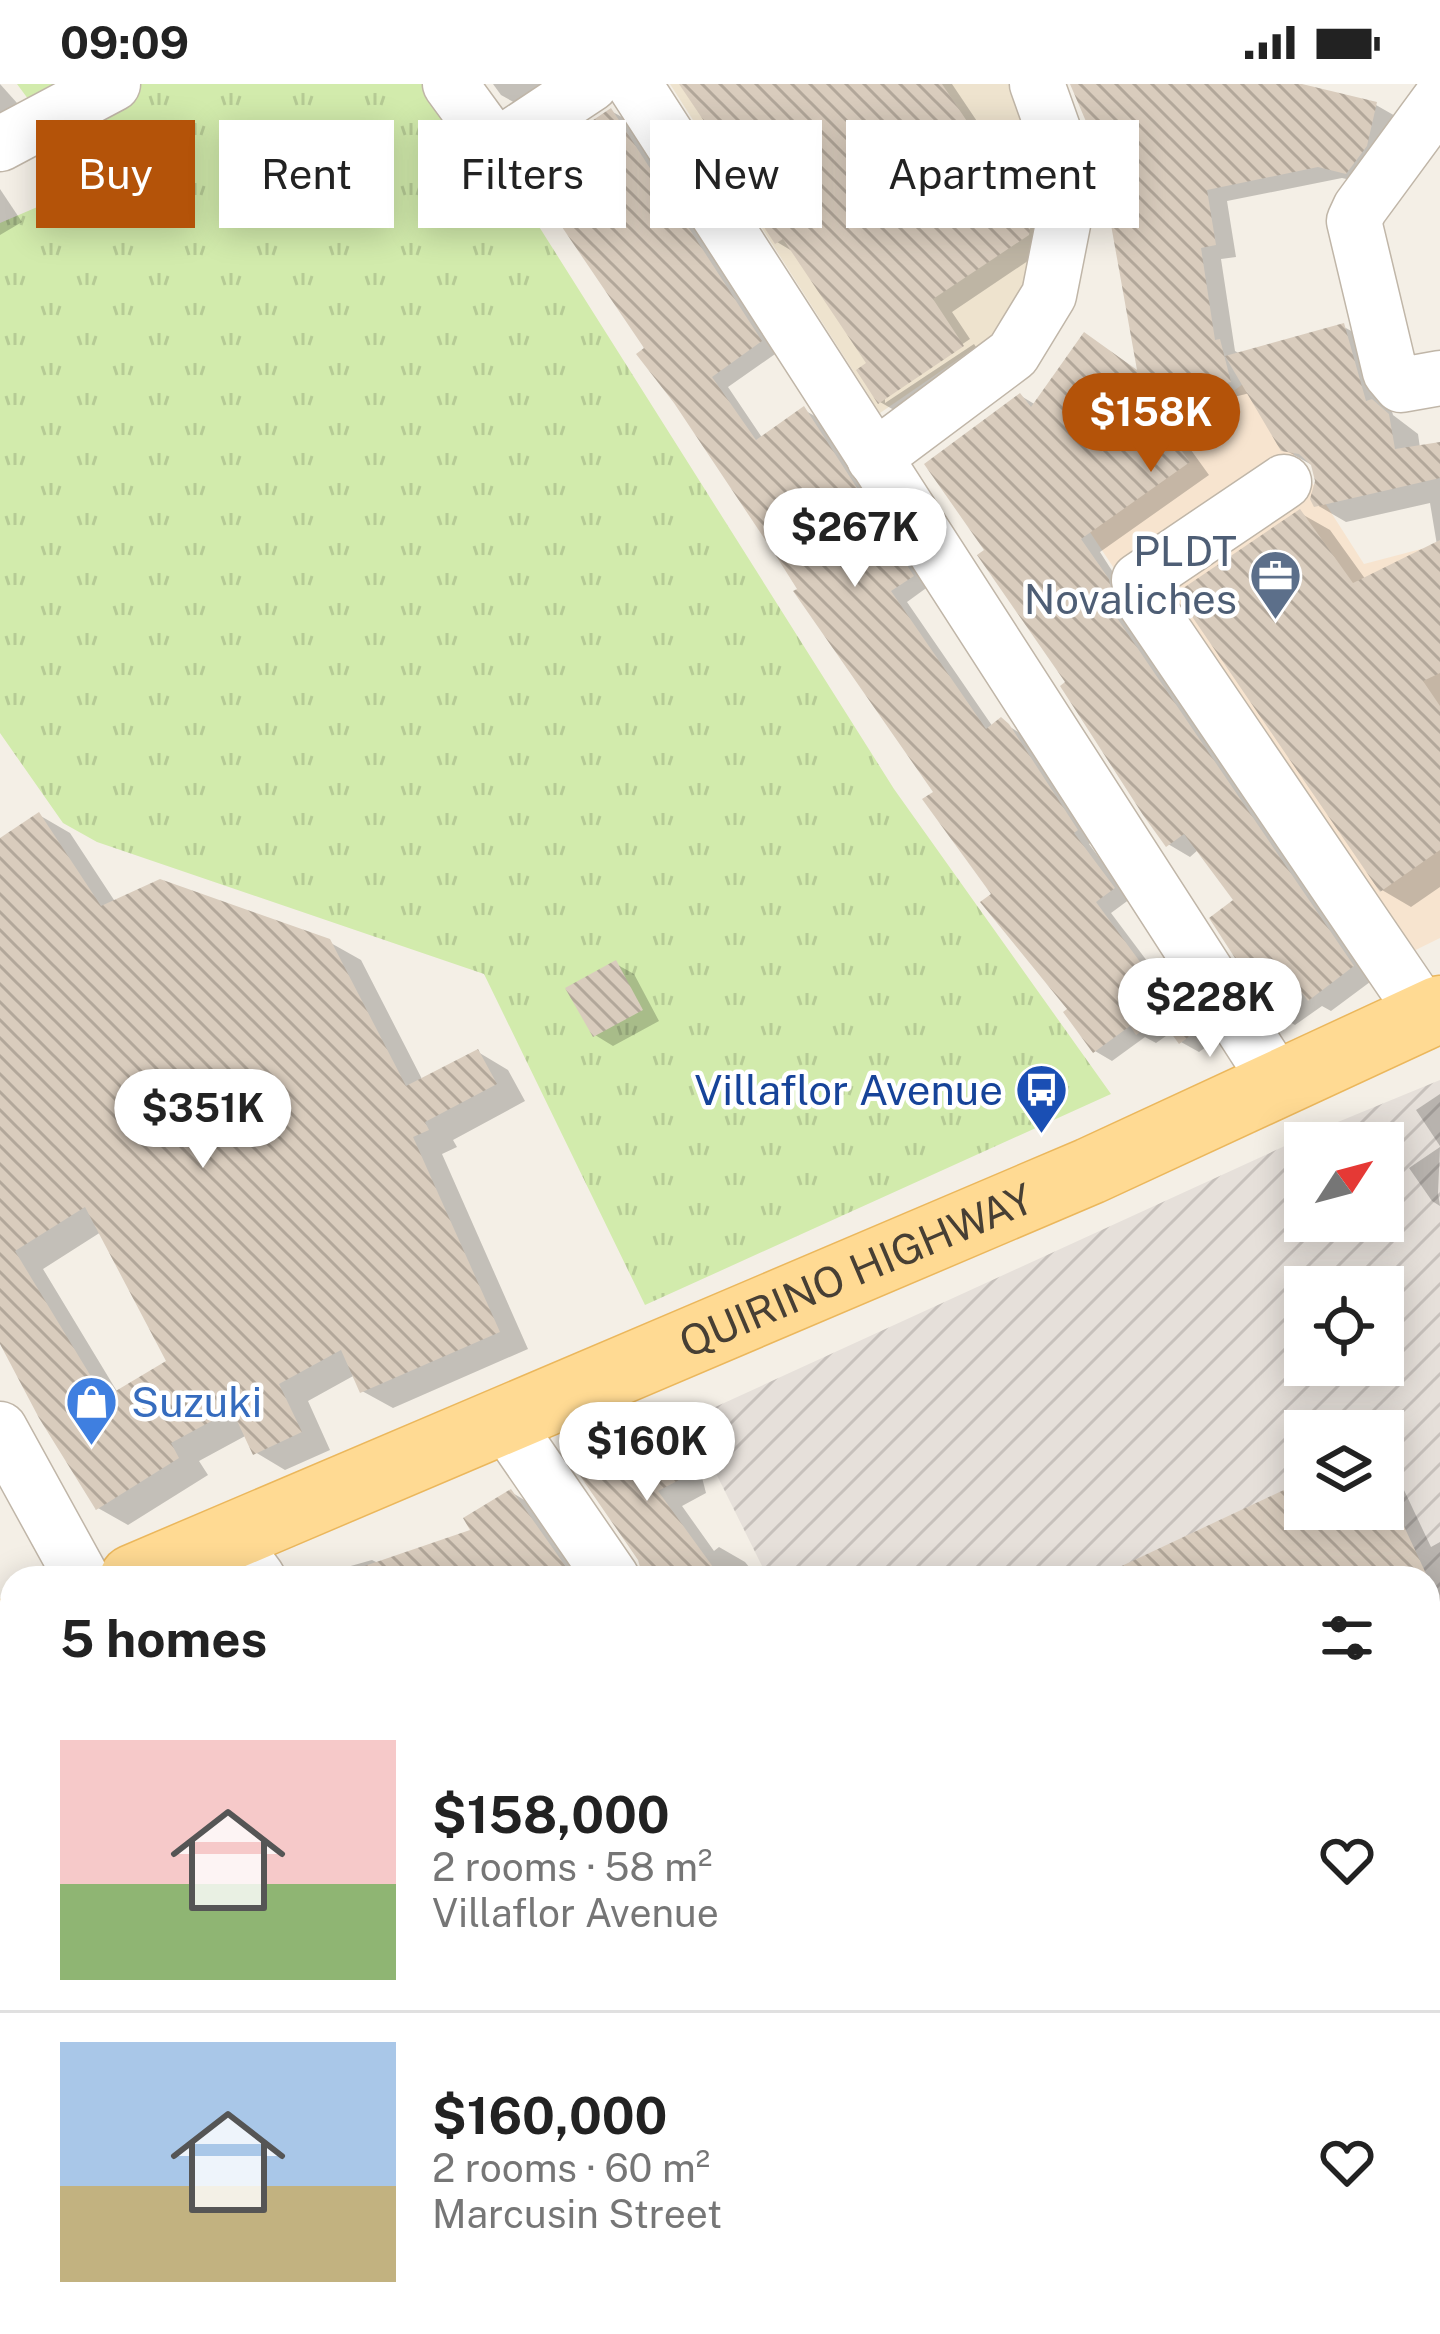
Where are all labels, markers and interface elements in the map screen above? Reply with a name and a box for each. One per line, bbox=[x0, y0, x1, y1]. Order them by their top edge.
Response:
text: 09:09 bbox=[60, 16, 189, 69]
chip: Buy bbox=[36, 120, 195, 228]
chip: Rent bbox=[219, 120, 394, 228]
chip: Filters bbox=[418, 120, 626, 228]
chip: New bbox=[650, 120, 822, 228]
chip: Apartment bbox=[846, 120, 1139, 228]
pin: $158K bbox=[1067, 373, 1235, 475]
text: $158K bbox=[1089, 389, 1213, 435]
pin: $267K bbox=[771, 488, 939, 590]
text: $267K bbox=[791, 504, 919, 550]
place label: PLDT Novaliches bbox=[1024, 526, 1237, 623]
office icon: PLDT Novaliches bbox=[1248, 547, 1304, 621]
pin: $228K bbox=[1126, 958, 1294, 1060]
text: $228K bbox=[1145, 974, 1275, 1020]
bus stop icon: Villaflor Avenue bbox=[1014, 1062, 1070, 1136]
place label: Villaflor Avenue bbox=[694, 1065, 1003, 1114]
pin: $351K bbox=[119, 1069, 287, 1171]
text: $351K bbox=[141, 1085, 265, 1131]
north arrow bbox=[1284, 1122, 1404, 1242]
map controls bbox=[1284, 1122, 1404, 1530]
street label: QUIRINO HIGHWAY bbox=[672, 1173, 1041, 1367]
button: locate bbox=[1284, 1266, 1404, 1386]
shop icon: Suzuki bbox=[64, 1374, 120, 1448]
place label: Suzuki bbox=[131, 1377, 262, 1426]
pin: $160K bbox=[563, 1402, 731, 1504]
button: layers bbox=[1284, 1410, 1404, 1530]
text: $160K bbox=[586, 1418, 708, 1464]
icon: filters bbox=[1314, 1605, 1380, 1671]
text: 5 homes bbox=[60, 1609, 267, 1668]
text: $158,000 bbox=[432, 1785, 670, 1844]
icon: home bbox=[156, 1788, 300, 1932]
icon: heart bbox=[1314, 1827, 1380, 1893]
text: 2 rooms · 58 m² bbox=[432, 1844, 712, 1890]
text: Villaflor Avenue bbox=[432, 1890, 719, 1936]
text: $160,000 bbox=[432, 2086, 667, 2145]
icon: home bbox=[156, 2090, 300, 2234]
icon: heart bbox=[1314, 2129, 1380, 2195]
text: 2 rooms · 60 m² bbox=[432, 2145, 710, 2191]
text: Marcusin Street bbox=[432, 2191, 722, 2237]

